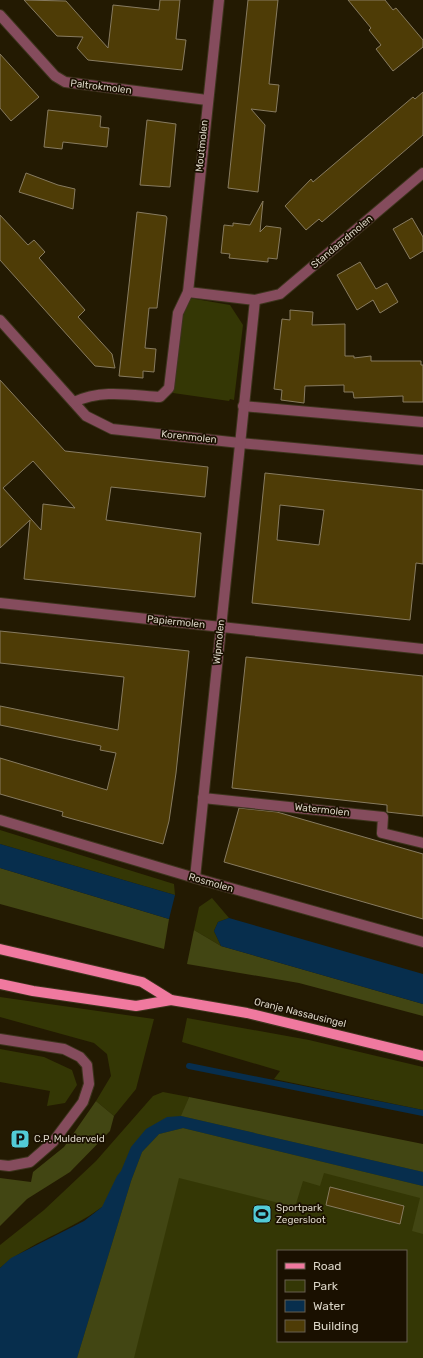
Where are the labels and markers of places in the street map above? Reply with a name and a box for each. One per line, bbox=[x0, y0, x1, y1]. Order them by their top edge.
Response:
parking icon: C.P. Mulderveld bbox=[9, 1128, 31, 1150]
place label: C.P. Mulderveld bbox=[34, 1133, 105, 1145]
place label: Sportpark Zegersloot bbox=[276, 1202, 326, 1226]
sports icon: Sportpark Zegersloot bbox=[251, 1203, 273, 1225]

